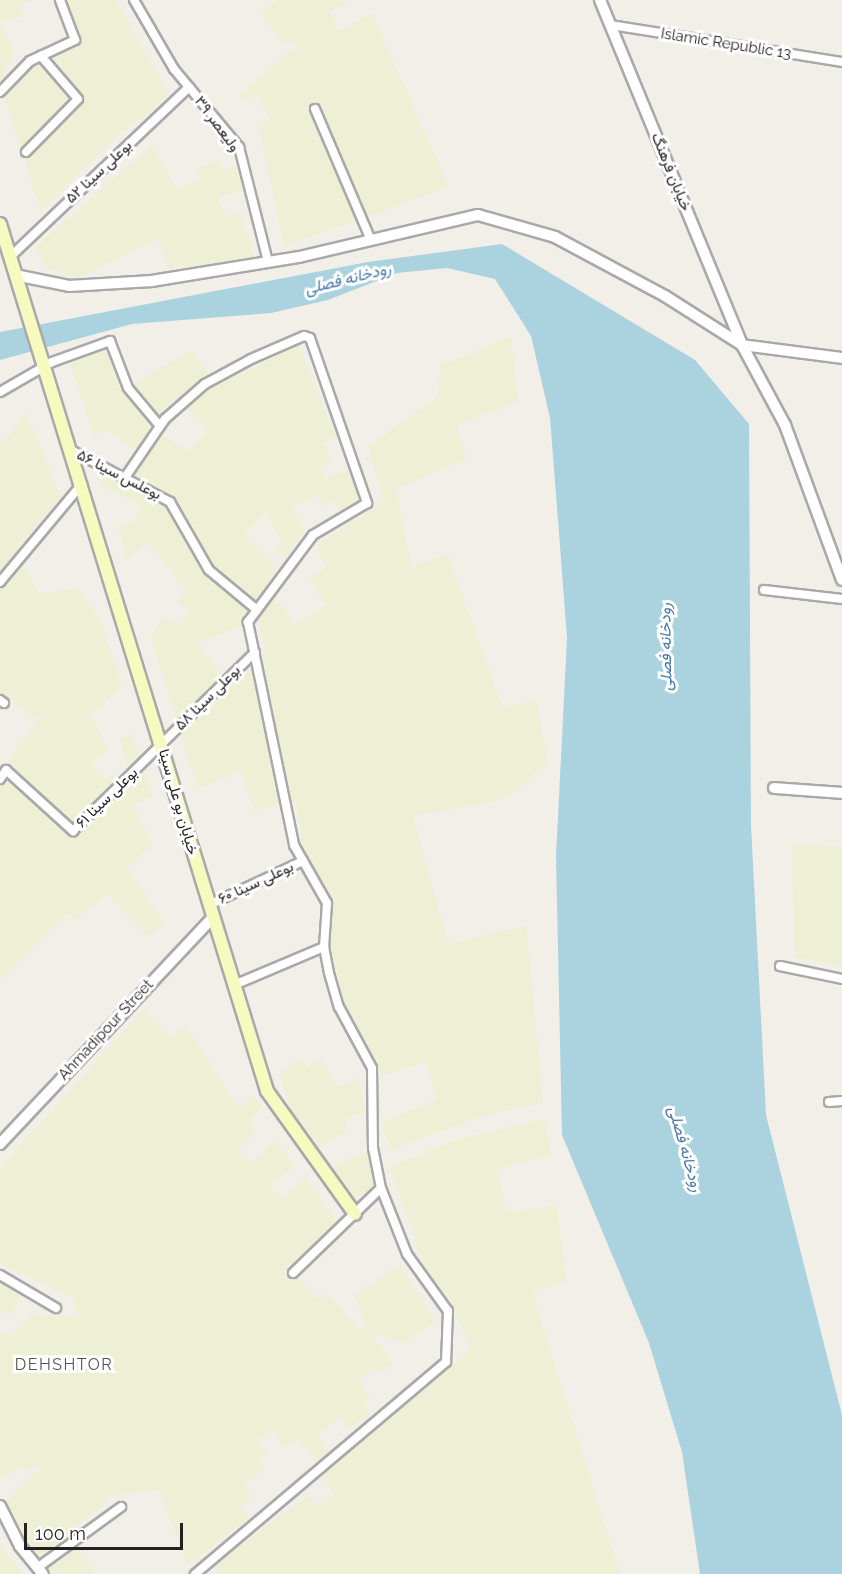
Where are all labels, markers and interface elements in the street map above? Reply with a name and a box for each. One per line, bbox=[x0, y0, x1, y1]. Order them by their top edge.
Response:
street label: Islamic Republic 13 bbox=[659, 25, 793, 63]
street label: ولیعصر ۳۹ bbox=[190, 93, 244, 155]
street label: خیابان فرهنگ bbox=[647, 130, 695, 214]
street label: بوعلی سینا ۵۲ bbox=[62, 137, 136, 207]
water label: رودخانه فصلی bbox=[303, 259, 393, 299]
street label: بوعلس سینا ۵۶ bbox=[74, 446, 164, 504]
water label: رودخانه فصلی bbox=[656, 603, 676, 691]
street label: بوعلی سینا ۵۸ bbox=[172, 662, 244, 734]
street label: خیابان بو علی سینا bbox=[154, 747, 202, 857]
street label: بوعلی سینا ۶۱ bbox=[72, 764, 142, 832]
street label: بوعلی سینا ۶۰ bbox=[216, 858, 296, 908]
street label: Ahmadipour Street bbox=[55, 976, 157, 1084]
water label: رودخانه فصلی bbox=[664, 1104, 706, 1194]
district label: DEHSHTOR bbox=[15, 1355, 113, 1375]
scale bar bbox=[27, 1511, 186, 1549]
text: 100 m bbox=[35, 1523, 86, 1544]

